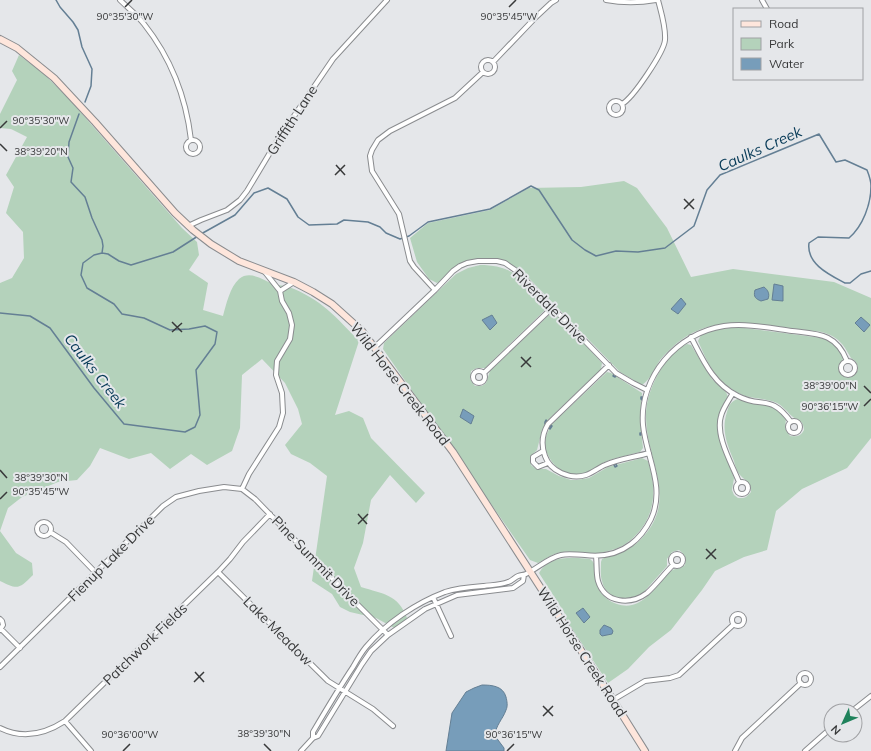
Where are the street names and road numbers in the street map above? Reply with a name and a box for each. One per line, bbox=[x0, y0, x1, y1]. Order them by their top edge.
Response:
street label: Griffith Lane bbox=[263, 82, 321, 158]
street label: Riverdale Drive bbox=[509, 265, 591, 347]
street label: Wild Horse Creek Road bbox=[346, 319, 454, 449]
street label: Fienup Lake Drive bbox=[64, 511, 158, 605]
street label: Pine Summit Drive bbox=[268, 512, 364, 610]
street label: Wild Horse Creek Road bbox=[533, 584, 631, 720]
street label: Lake Meadow bbox=[240, 593, 316, 669]
street label: Patchwork Fields bbox=[99, 599, 191, 689]

